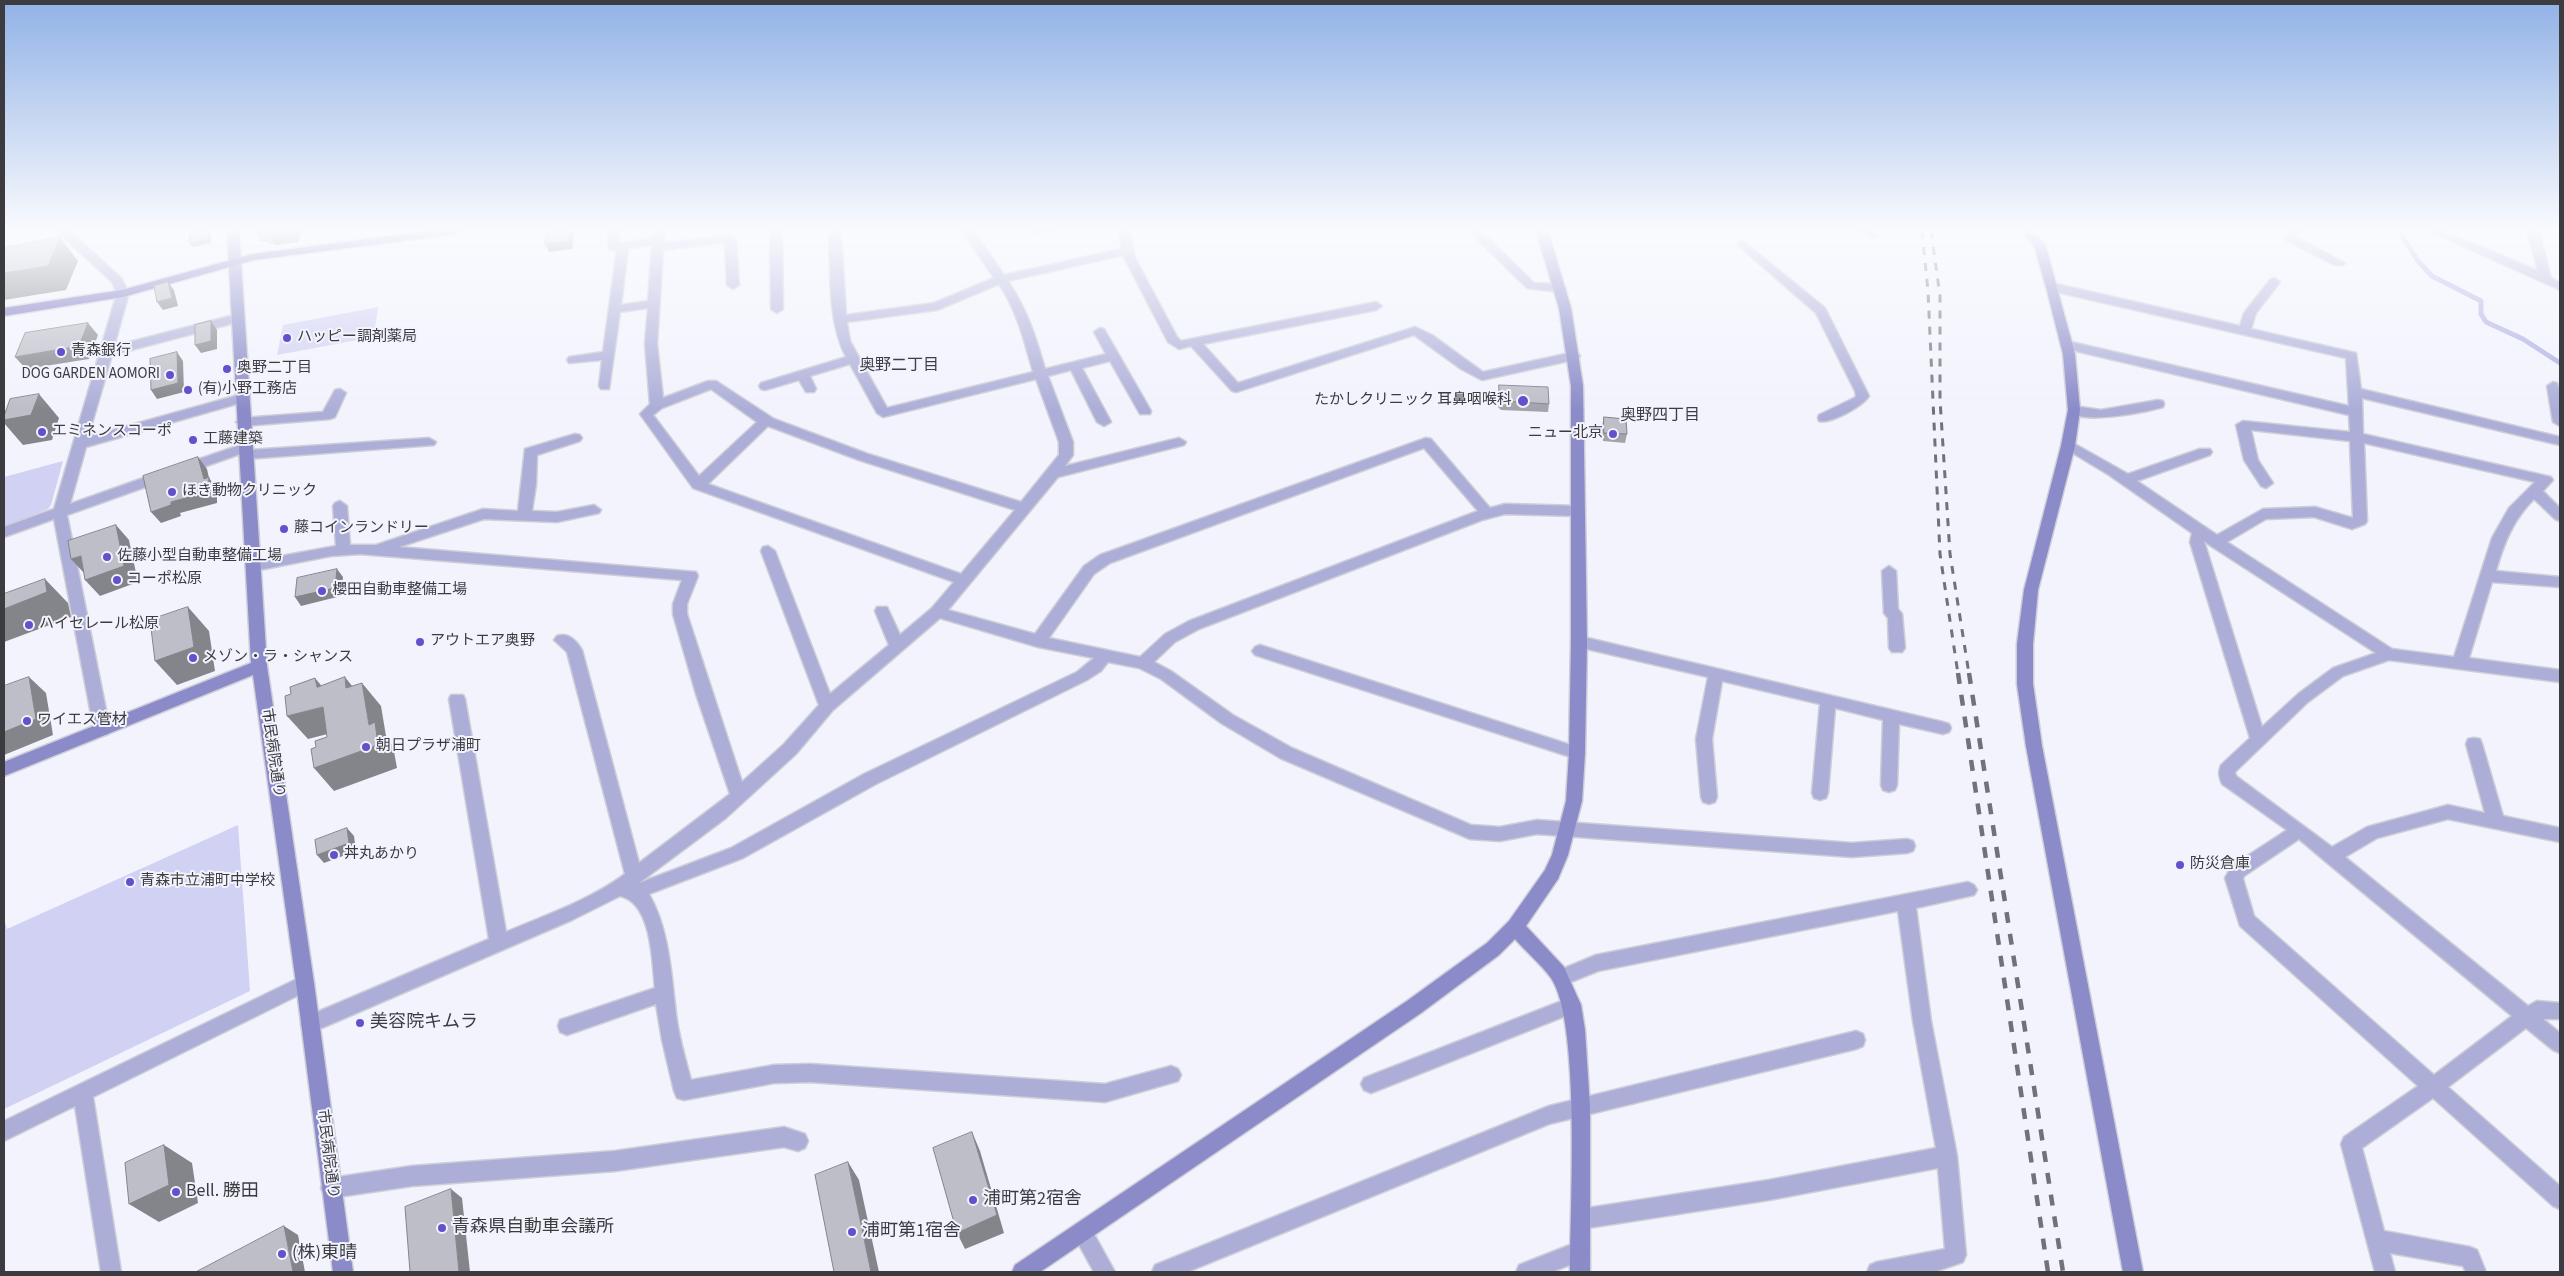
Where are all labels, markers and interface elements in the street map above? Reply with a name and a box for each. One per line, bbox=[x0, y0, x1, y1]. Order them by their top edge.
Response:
place label: ハッピー調剤薬局 bbox=[297, 329, 417, 347]
marker: ハッピー調剤薬局 bbox=[281, 332, 293, 344]
place label: 青森銀行 bbox=[71, 343, 131, 361]
marker: 青森銀行 bbox=[55, 346, 67, 358]
district label: 奥野二丁目 bbox=[859, 356, 939, 376]
place label: 奥野二丁目 bbox=[237, 360, 312, 378]
marker: 奥野二丁目 bbox=[221, 363, 233, 375]
place label: DOG GARDEN AOMORI bbox=[22, 366, 160, 384]
marker: DOG GARDEN AOMORI bbox=[164, 369, 176, 381]
place label: (有)小野工務店 bbox=[198, 381, 297, 399]
marker: (有)小野工務店 bbox=[182, 384, 194, 396]
place label: たかしクリニック 耳鼻咽喉科 bbox=[1314, 392, 1512, 410]
marker: たかしクリニック 耳鼻咽喉科 bbox=[1516, 394, 1530, 408]
district label: 奥野四丁目 bbox=[1620, 406, 1700, 426]
place label: エミネンスコーポ bbox=[52, 423, 172, 441]
place label: ニュー北京 bbox=[1528, 425, 1603, 443]
marker: エミネンスコーポ bbox=[36, 426, 48, 438]
marker: ニュー北京 bbox=[1607, 428, 1619, 440]
place label: 工藤建築 bbox=[203, 431, 263, 449]
marker: 工藤建築 bbox=[187, 434, 199, 446]
place label: ほき動物クリニック bbox=[182, 483, 317, 501]
marker: ほき動物クリニック bbox=[166, 486, 178, 498]
place label: 藤コインランドリー bbox=[294, 520, 429, 538]
marker: 藤コインランドリー bbox=[278, 523, 290, 535]
place label: 佐藤小型自動車整備工場 bbox=[117, 548, 282, 566]
marker: 佐藤小型自動車整備工場 bbox=[101, 551, 113, 563]
place label: コーポ松原 bbox=[127, 571, 202, 589]
marker: コーポ松原 bbox=[111, 574, 123, 586]
place label: 櫻田自動車整備工場 bbox=[332, 582, 467, 600]
marker: 櫻田自動車整備工場 bbox=[316, 585, 328, 597]
place label: ハイセレール松原 bbox=[39, 616, 159, 634]
marker: ハイセレール松原 bbox=[23, 619, 35, 631]
place label: アウトエア奥野 bbox=[430, 633, 535, 651]
marker: アウトエア奥野 bbox=[414, 636, 426, 648]
place label: メゾン・ラ・シャンス bbox=[203, 649, 353, 667]
marker: メゾン・ラ・シャンス bbox=[187, 652, 199, 664]
street label: 市民病院通り bbox=[257, 707, 287, 799]
place label: ワイエス管材 bbox=[37, 712, 127, 730]
marker: ワイエス管材 bbox=[21, 715, 33, 727]
place label: 朝日プラザ浦町 bbox=[376, 738, 481, 756]
marker: 朝日プラザ浦町 bbox=[360, 741, 372, 753]
place label: 丼丸あかり bbox=[344, 846, 419, 864]
marker: 丼丸あかり bbox=[328, 849, 340, 861]
place label: 防災倉庫 bbox=[2190, 856, 2250, 874]
marker: 防災倉庫 bbox=[2174, 859, 2186, 871]
place label: 青森市立浦町中学校 bbox=[140, 873, 275, 891]
marker: 青森市立浦町中学校 bbox=[124, 876, 136, 888]
place label: 美容院キムラ bbox=[370, 1012, 478, 1034]
marker: 美容院キムラ bbox=[354, 1017, 366, 1029]
street label: 市民病院通り bbox=[313, 1108, 341, 1200]
place label: Bell. 勝田 bbox=[186, 1181, 259, 1203]
marker: Bell. 勝田 bbox=[170, 1186, 182, 1198]
place label: 浦町第2宿舎 bbox=[983, 1189, 1082, 1211]
marker: 浦町第2宿舎 bbox=[967, 1194, 979, 1206]
place label: 青森県自動車会議所 bbox=[452, 1217, 614, 1239]
place label: 浦町第1宿舎 bbox=[862, 1221, 961, 1243]
marker: 青森県自動車会議所 bbox=[436, 1222, 448, 1234]
marker: 浦町第1宿舎 bbox=[846, 1226, 858, 1238]
place label: (株)東晴 bbox=[292, 1243, 357, 1265]
marker: (株)東晴 bbox=[276, 1248, 288, 1260]

